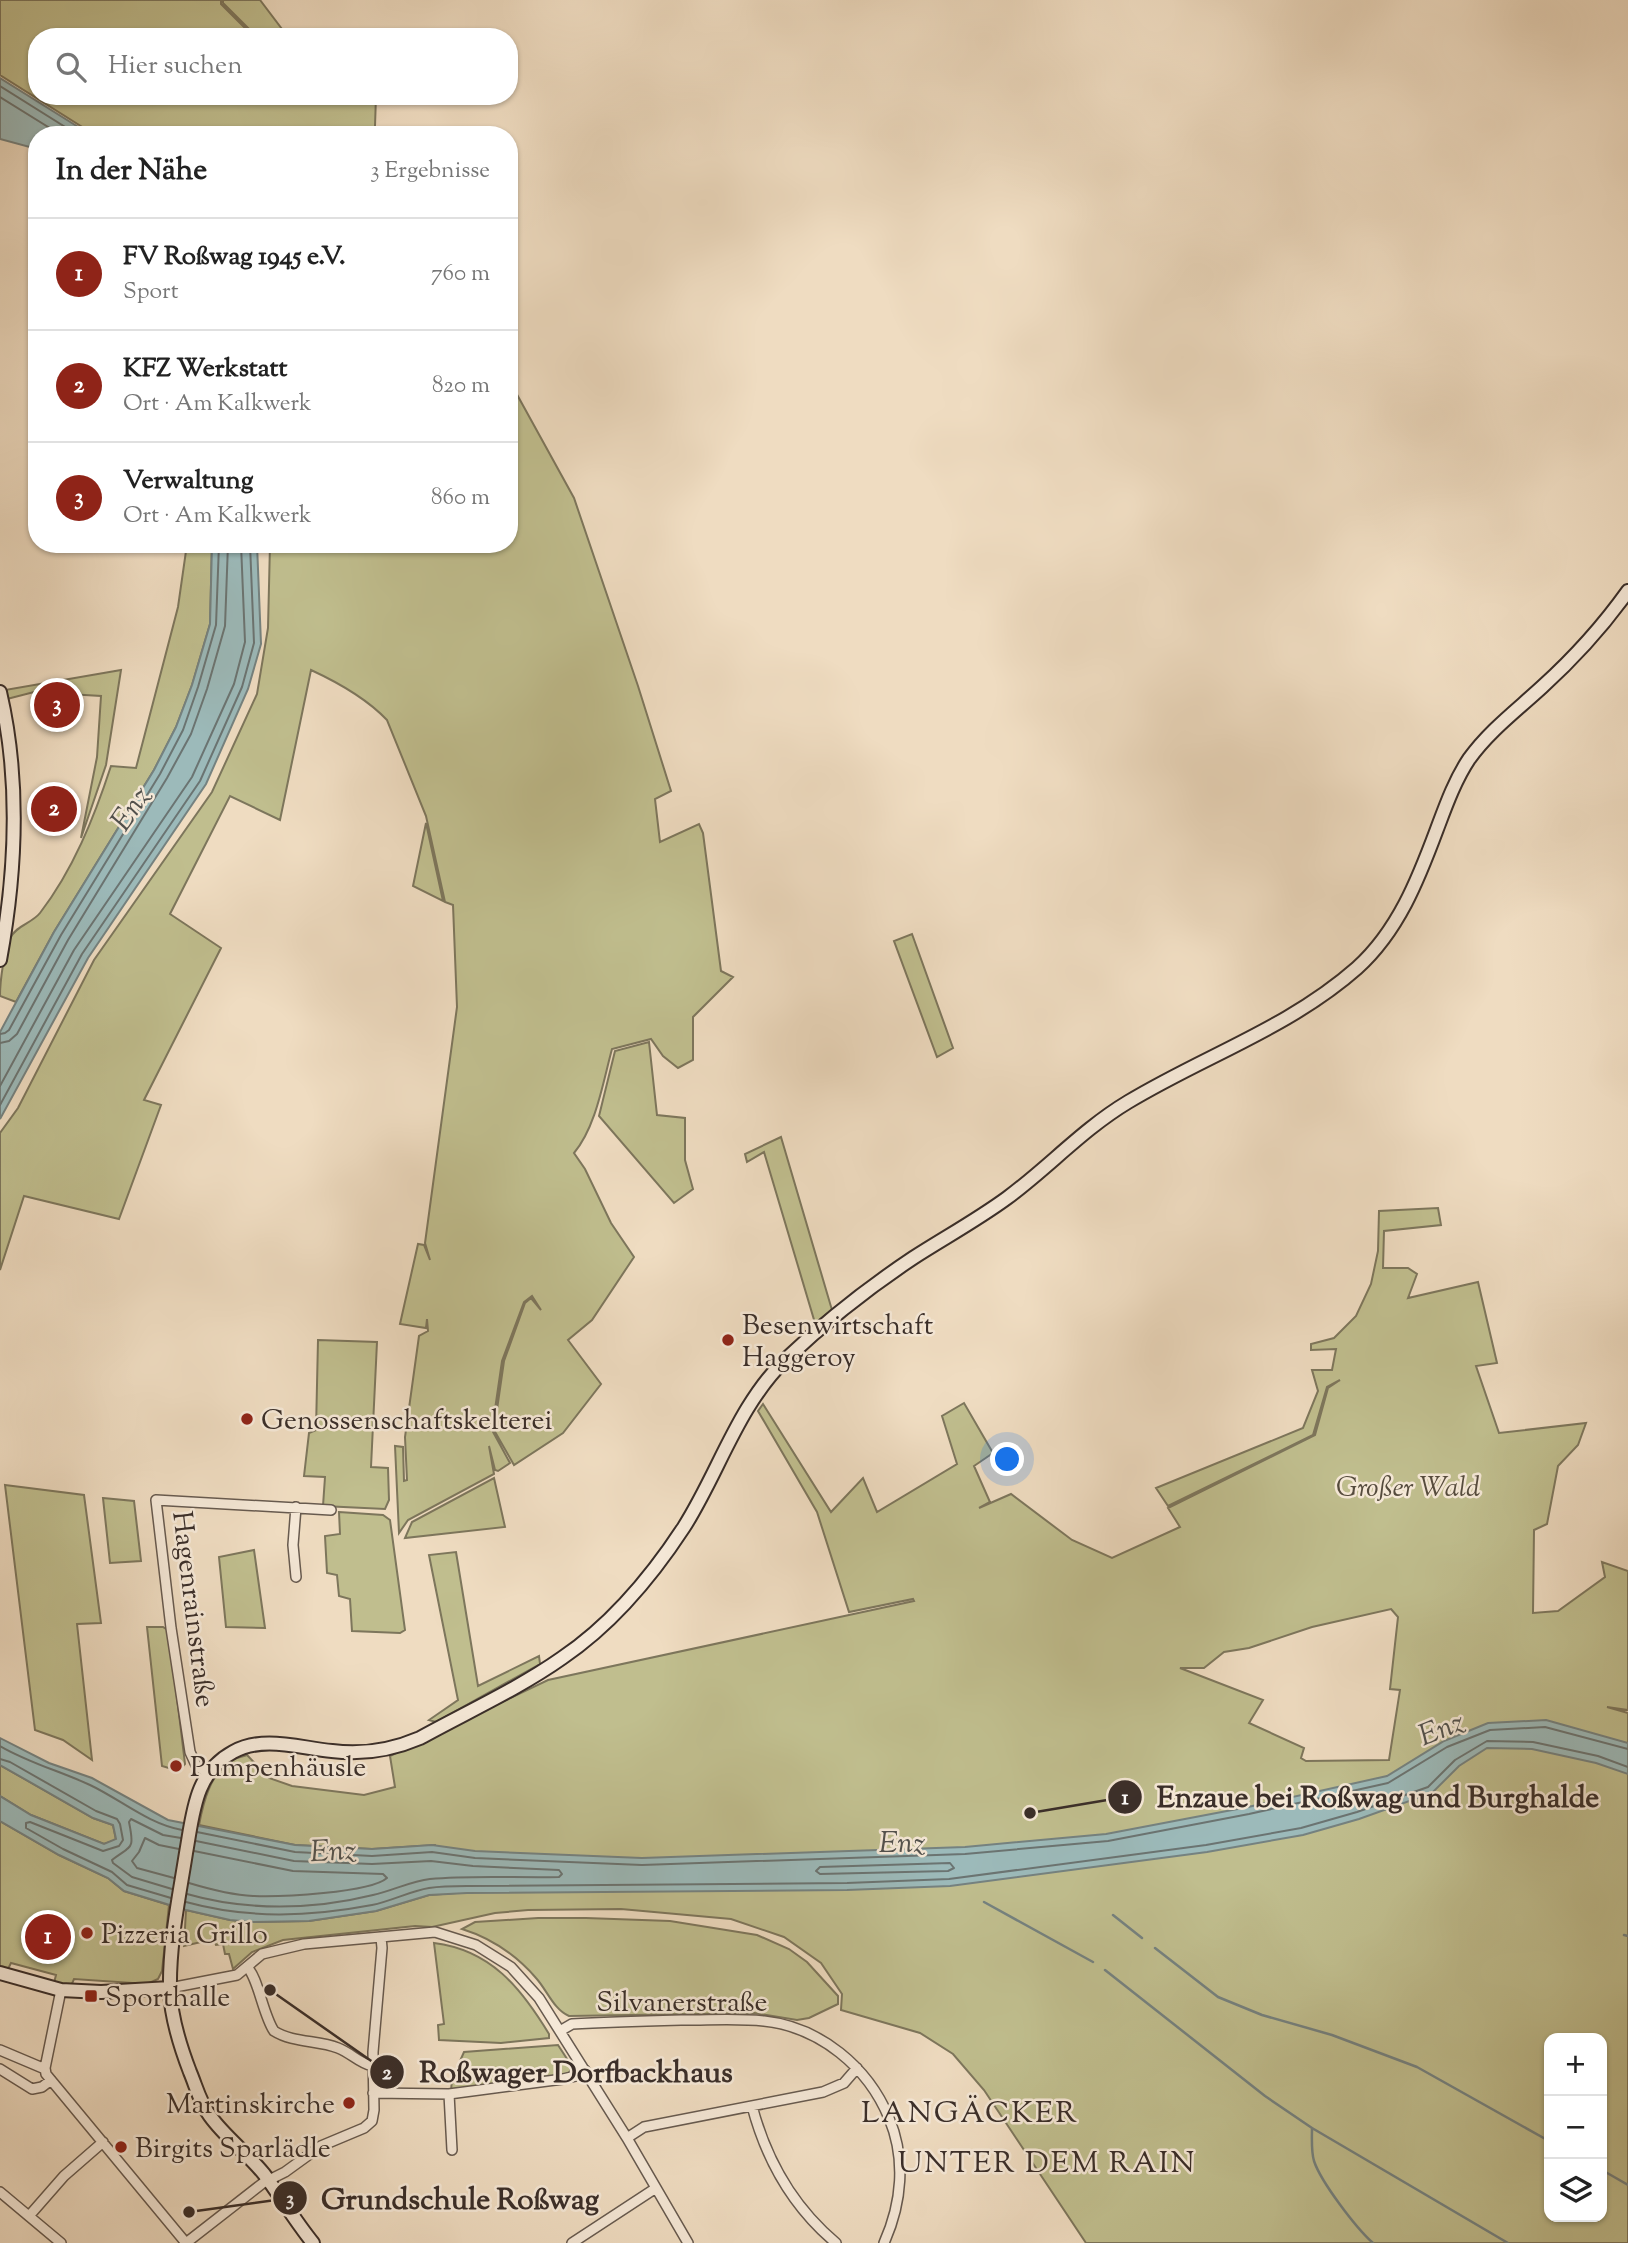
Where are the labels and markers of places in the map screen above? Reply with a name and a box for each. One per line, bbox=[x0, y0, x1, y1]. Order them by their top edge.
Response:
pin: 3 bbox=[34, 679, 80, 731]
pin: 2 bbox=[31, 783, 77, 835]
place label: Besenwirtschaft Haggeroy bbox=[742, 1307, 934, 1379]
marker: Besenwirtschaft Haggeroy bbox=[720, 1332, 736, 1348]
place label: Genossenschaftskelterei bbox=[261, 1402, 553, 1442]
marker: Genossenschaftskelterei bbox=[239, 1411, 255, 1427]
place label: Pumpenhäusle bbox=[190, 1749, 366, 1789]
marker: Pumpenhäusle bbox=[168, 1758, 184, 1774]
callout: Enzaue bei Roßwag und Burghalde bbox=[1107, 1771, 1613, 1822]
pin: 1 bbox=[25, 1911, 71, 1963]
place label: Pizzeria Grillo bbox=[101, 1916, 268, 1956]
marker: Pizzeria Grillo bbox=[79, 1925, 95, 1941]
place label: Sporthalle bbox=[105, 1979, 230, 2019]
marker: Sporthalle bbox=[83, 1988, 99, 2004]
callout: Roßwager Dorfbackhaus bbox=[370, 2046, 747, 2097]
place label: Martinskirche bbox=[166, 2086, 335, 2126]
marker: Martinskirche bbox=[341, 2095, 357, 2111]
place label: Birgits Sparlädle bbox=[135, 2130, 331, 2170]
marker: Birgits Sparlädle bbox=[113, 2139, 129, 2155]
callout: Grundschule Roßwag bbox=[272, 2173, 613, 2224]

